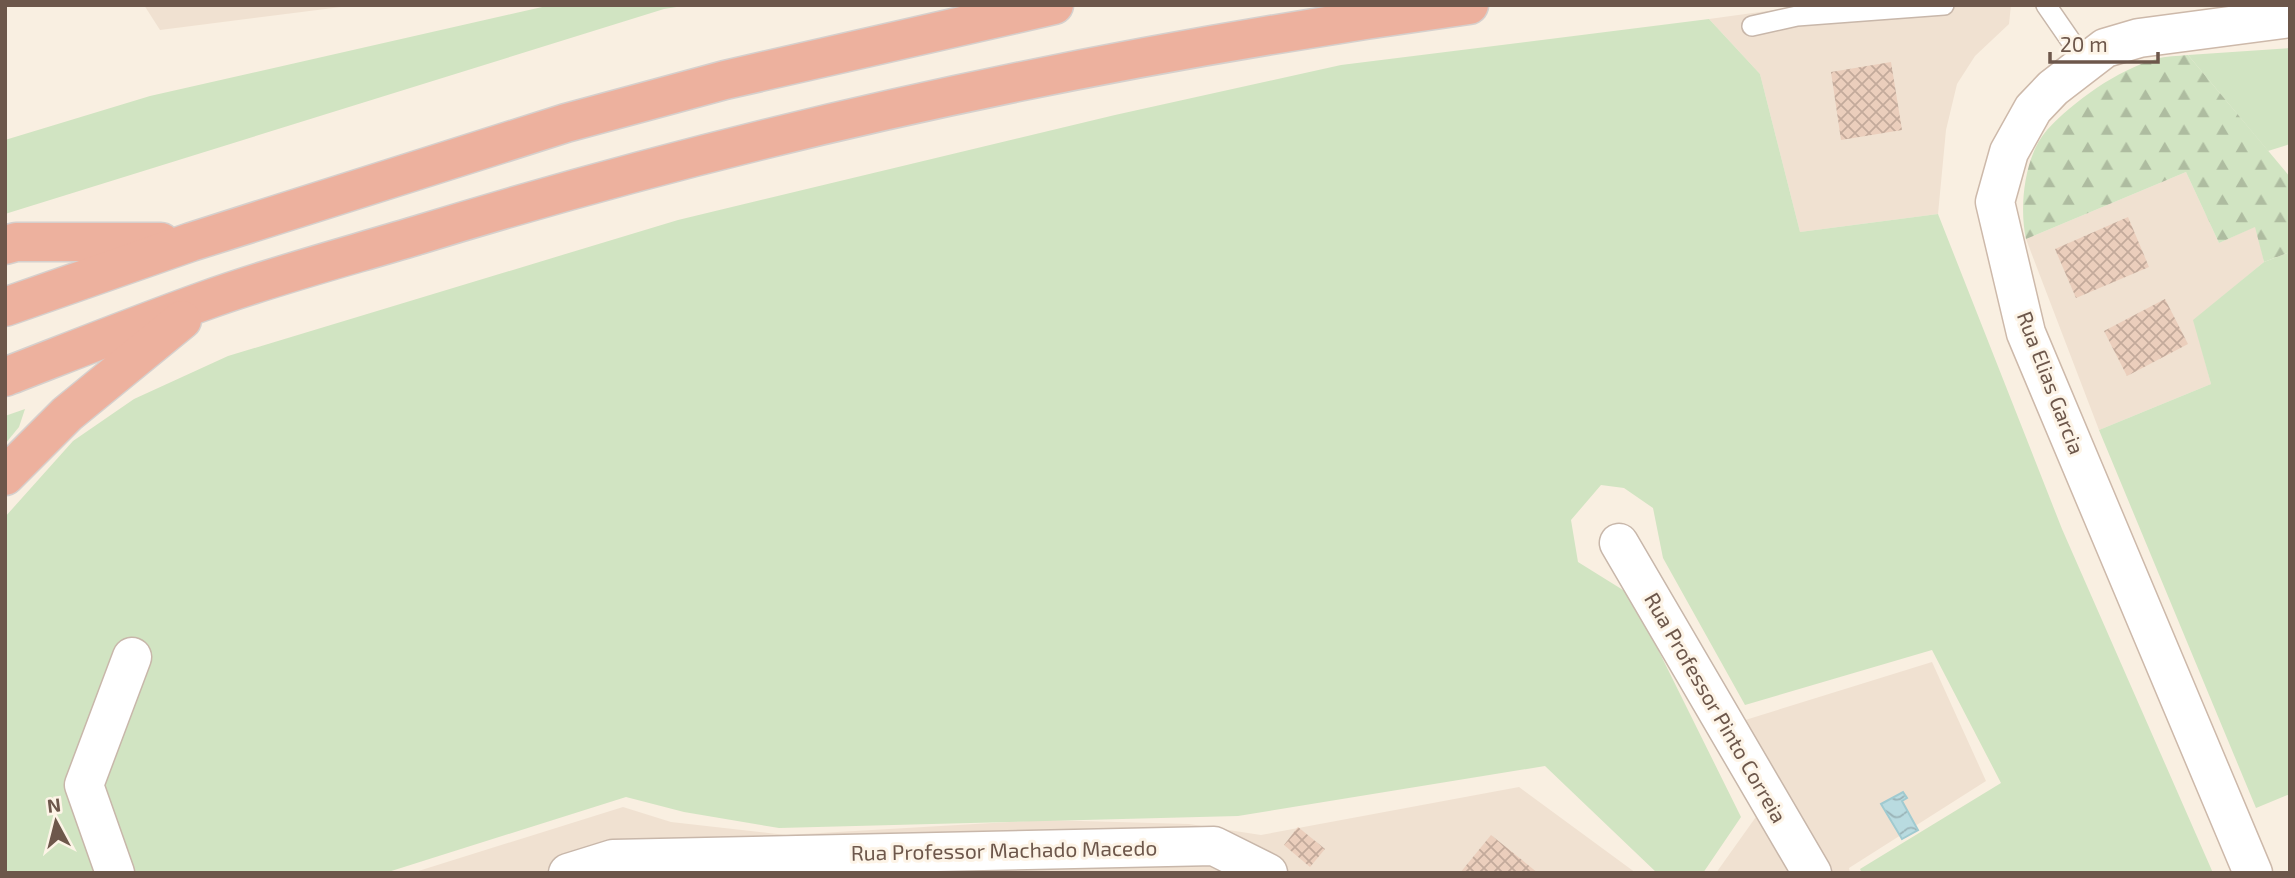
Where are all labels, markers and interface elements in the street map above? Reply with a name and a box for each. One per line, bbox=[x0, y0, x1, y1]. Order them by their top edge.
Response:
scale bar bbox=[2050, 21, 2158, 65]
text: 20 m bbox=[2060, 31, 2108, 56]
street label: Rua Elias Garcia bbox=[2013, 307, 2090, 457]
street label: Rua Professor Pinto Correia bbox=[1640, 588, 1793, 827]
north arrow bbox=[21, 787, 91, 857]
text: N bbox=[46, 792, 62, 817]
street label: Rua Professor Machado Macedo bbox=[851, 834, 1157, 865]

